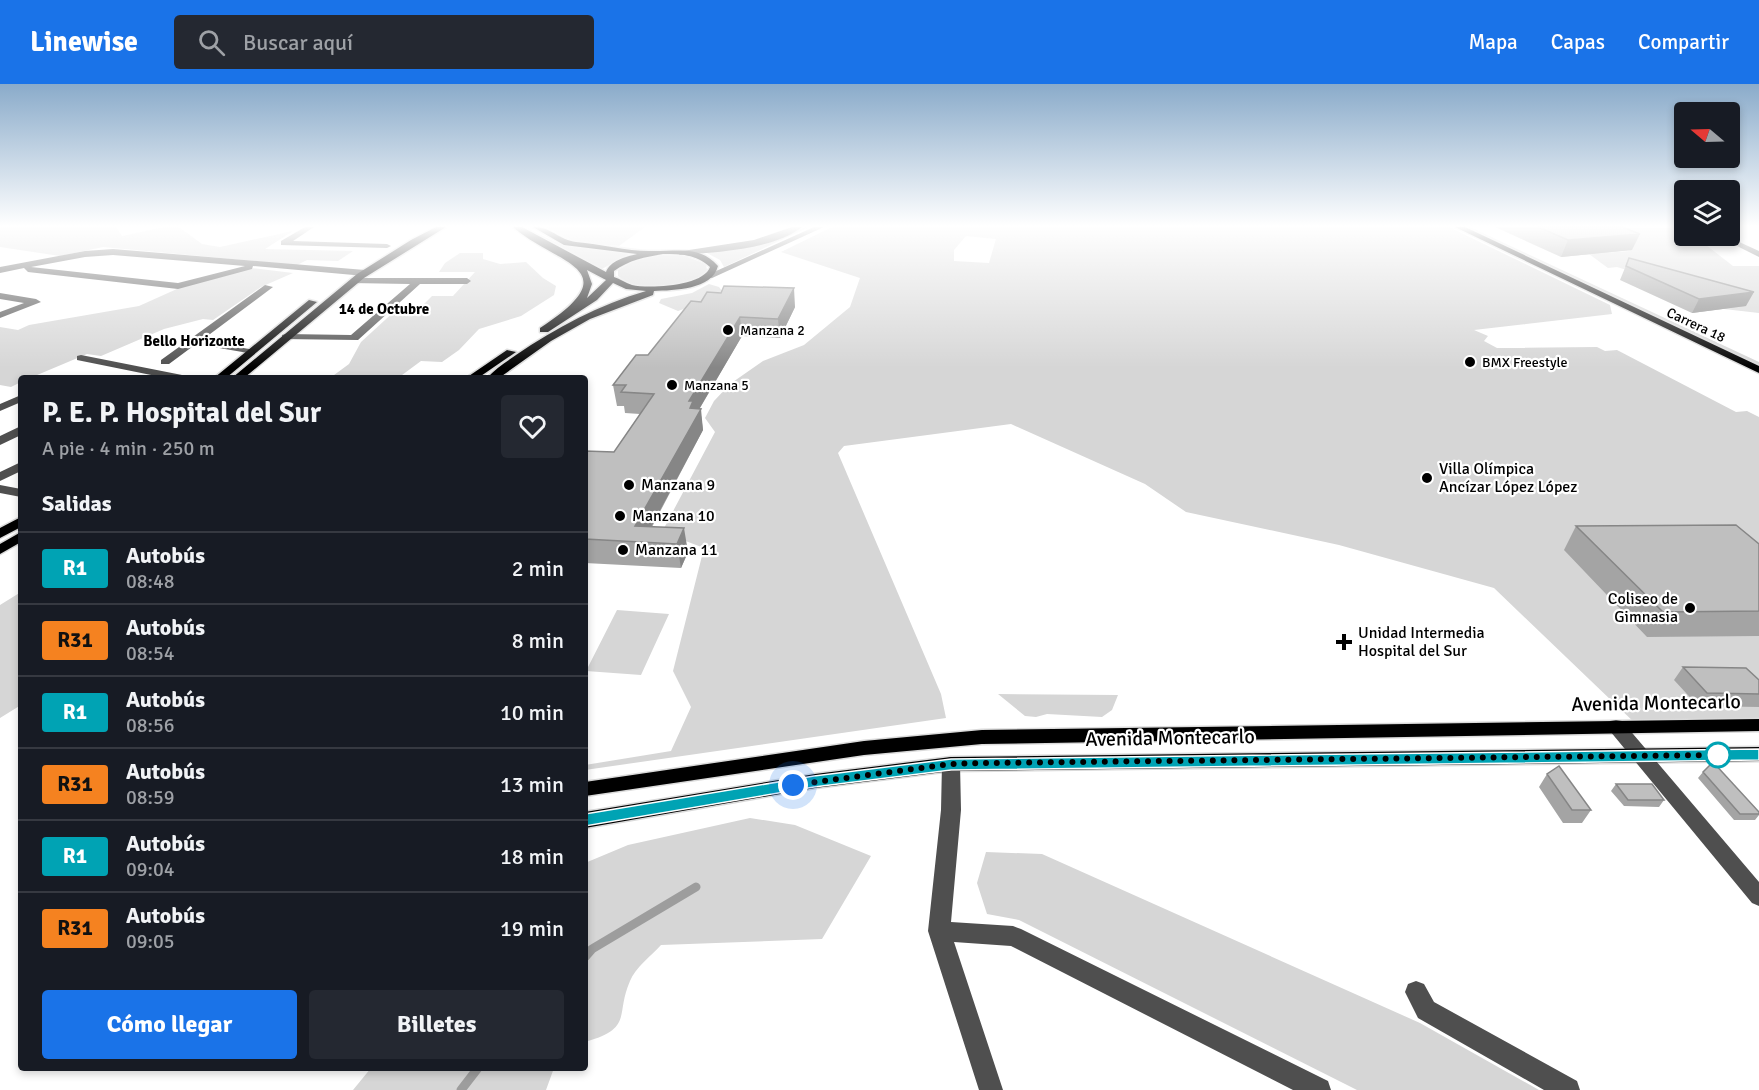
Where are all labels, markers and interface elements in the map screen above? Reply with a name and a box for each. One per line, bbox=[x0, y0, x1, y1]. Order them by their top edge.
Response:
search box bbox=[174, 15, 594, 69]
text: Linewise bbox=[30, 25, 138, 59]
icon: search bbox=[195, 26, 228, 59]
text: Buscar aquí bbox=[243, 29, 353, 56]
text: Mapa bbox=[1468, 29, 1518, 55]
text: Capas bbox=[1551, 29, 1605, 55]
text: Compartir bbox=[1638, 29, 1729, 55]
north arrow bbox=[1674, 102, 1740, 168]
map controls bbox=[1674, 102, 1740, 246]
button: layers bbox=[1674, 180, 1740, 246]
district label: 14 de Octubre bbox=[339, 300, 429, 318]
street label: Carrera 18 bbox=[1664, 304, 1728, 346]
place label: Manzana 2 bbox=[740, 322, 805, 339]
marker: Manzana 2 bbox=[721, 323, 735, 337]
district label: Bello Horizonte bbox=[143, 332, 245, 350]
place label: BMX Freestyle bbox=[1482, 354, 1567, 371]
marker: BMX Freestyle bbox=[1463, 355, 1477, 369]
place label: Manzana 5 bbox=[684, 377, 749, 394]
marker: Manzana 5 bbox=[665, 378, 679, 392]
button: heart bbox=[501, 395, 564, 458]
text: P. E. P. Hospital del Sur bbox=[42, 396, 321, 430]
text: A pie · 4 min · 250 m bbox=[42, 436, 215, 461]
place label: Villa Olímpica Ancízar López López bbox=[1439, 459, 1578, 497]
marker: Villa Olímpica Ancízar López López bbox=[1420, 471, 1434, 485]
place label: Manzana 9 bbox=[641, 475, 715, 495]
marker: Manzana 9 bbox=[622, 478, 636, 492]
text: Salidas bbox=[42, 490, 112, 517]
place label: Manzana 10 bbox=[632, 506, 715, 526]
marker: Manzana 10 bbox=[613, 509, 627, 523]
place label: Manzana 11 bbox=[635, 540, 718, 560]
text: Autobús bbox=[126, 542, 205, 569]
marker: Manzana 11 bbox=[616, 543, 630, 557]
text: R1 bbox=[63, 555, 87, 581]
text: 2 min bbox=[512, 555, 564, 582]
text: 08:48 bbox=[126, 569, 175, 594]
place label: Coliseo de Gimnasia bbox=[1608, 589, 1678, 627]
marker: Coliseo de Gimnasia bbox=[1683, 601, 1697, 615]
text: Autobús bbox=[126, 614, 205, 641]
place label: Unidad Intermedia Hospital del Sur bbox=[1358, 623, 1485, 661]
text: R31 bbox=[57, 627, 93, 653]
text: 8 min bbox=[512, 627, 564, 654]
marker: Unidad Intermedia Hospital del Sur bbox=[1335, 633, 1353, 651]
text: 08:54 bbox=[126, 641, 175, 666]
text: Autobús bbox=[126, 686, 205, 713]
street label: Avenida Montecarlo bbox=[1571, 689, 1741, 717]
text: R1 bbox=[63, 699, 87, 725]
text: 10 min bbox=[500, 699, 564, 726]
text: 08:56 bbox=[126, 713, 175, 738]
street label: Avenida Montecarlo bbox=[1085, 724, 1255, 752]
unlabelled marker bbox=[1705, 742, 1731, 768]
text: Autobús bbox=[126, 758, 205, 785]
your location bbox=[778, 770, 808, 800]
text: R31 bbox=[57, 771, 93, 797]
text: 13 min bbox=[500, 771, 564, 798]
text: 08:59 bbox=[126, 785, 175, 810]
text: Autobús bbox=[126, 830, 205, 857]
text: R1 bbox=[63, 843, 87, 869]
text: 18 min bbox=[500, 843, 564, 870]
text: 09:04 bbox=[126, 857, 175, 882]
text: Autobús bbox=[126, 902, 205, 929]
text: R31 bbox=[57, 915, 93, 941]
text: 19 min bbox=[500, 915, 564, 942]
text: 09:05 bbox=[126, 929, 175, 954]
button: Cómo llegar bbox=[42, 990, 297, 1059]
button: Billetes bbox=[309, 990, 564, 1059]

